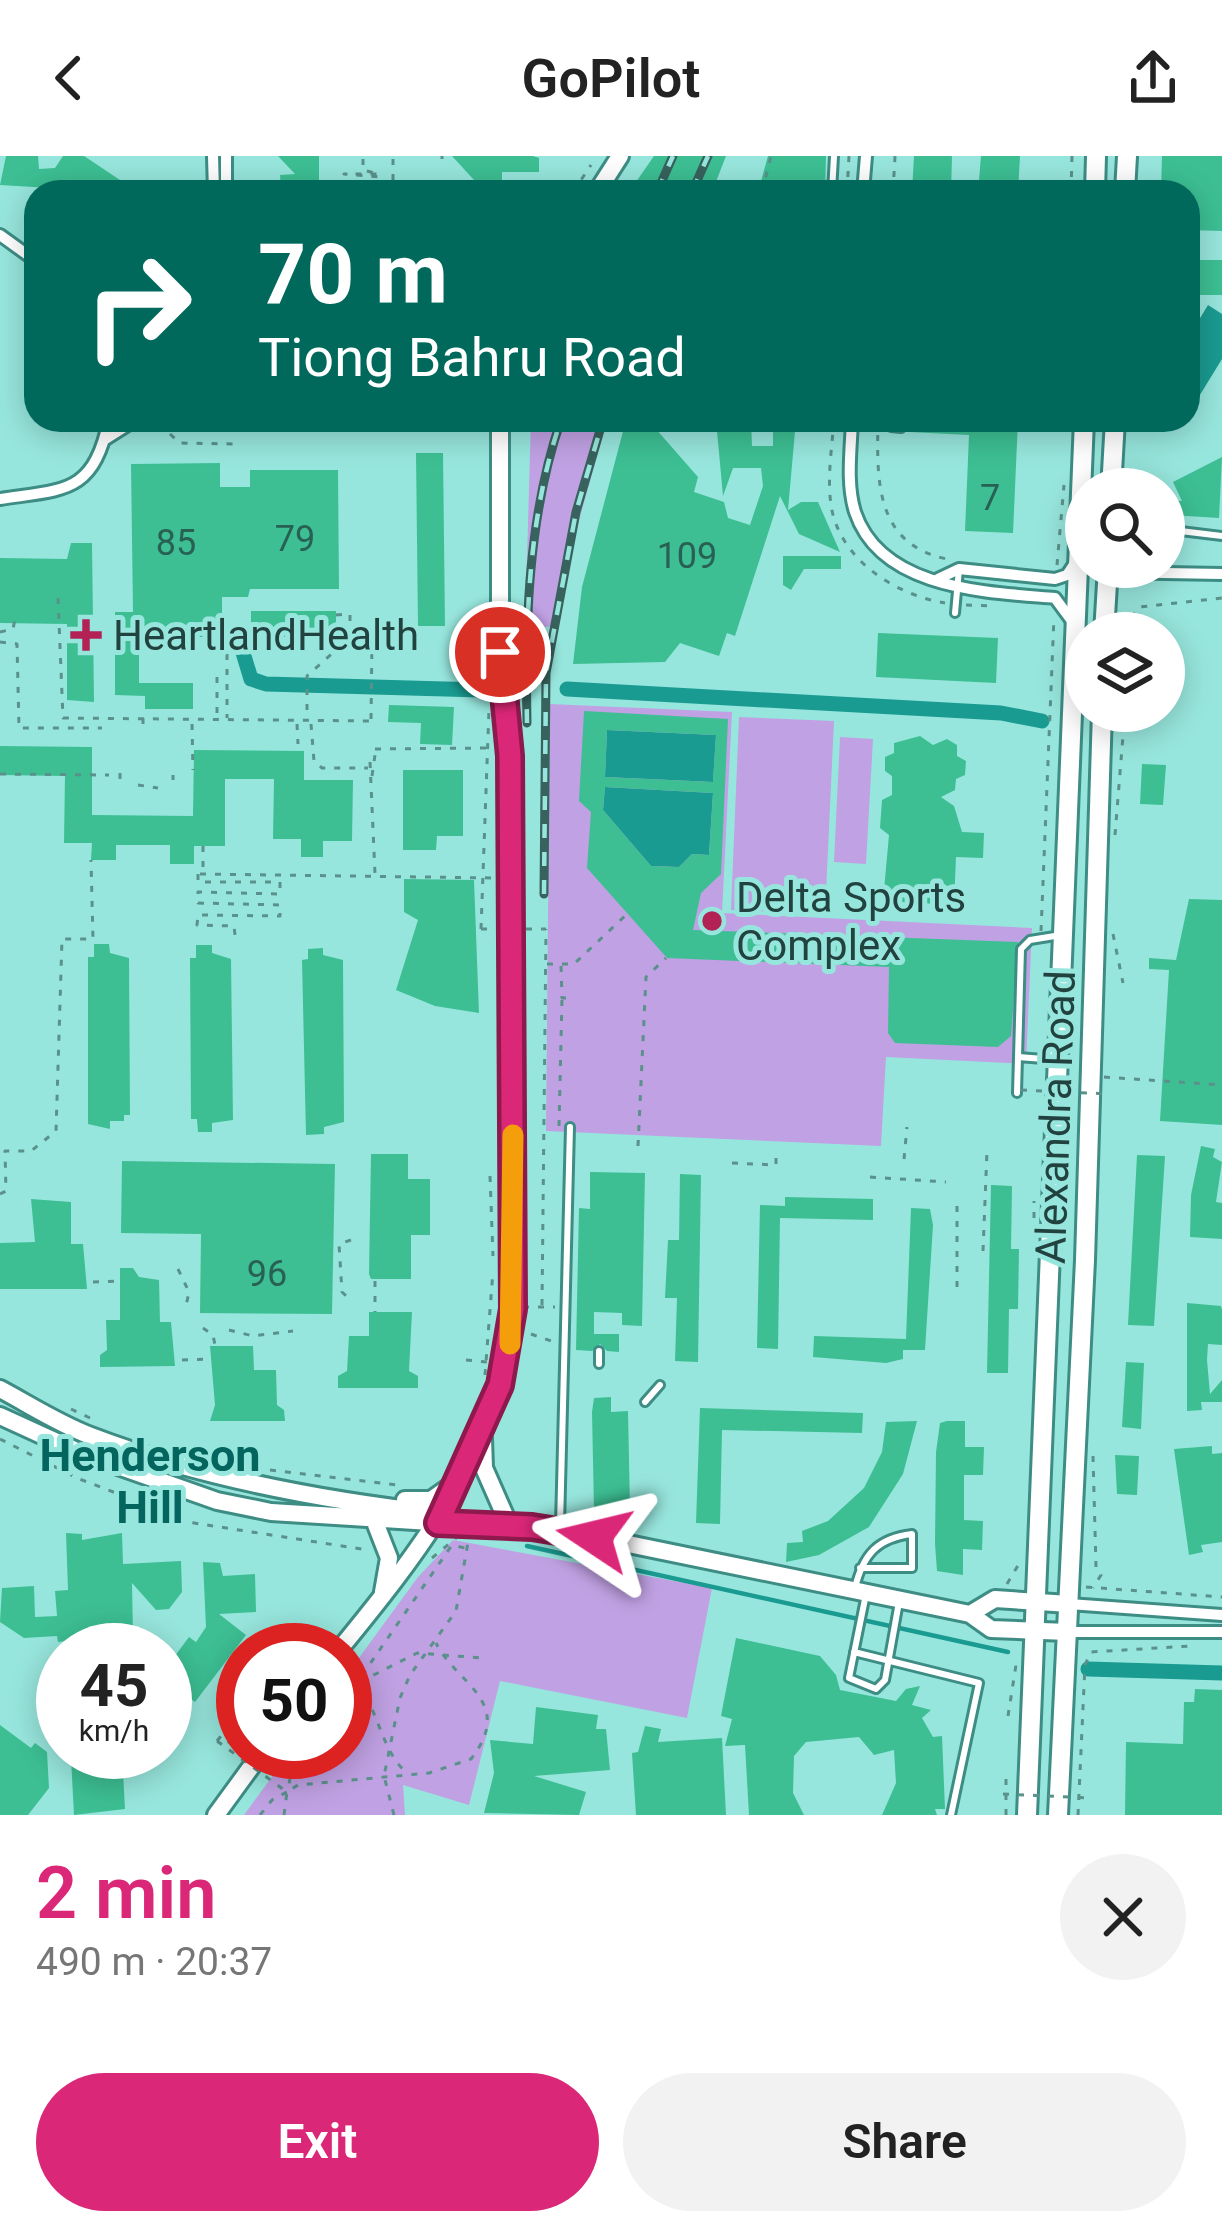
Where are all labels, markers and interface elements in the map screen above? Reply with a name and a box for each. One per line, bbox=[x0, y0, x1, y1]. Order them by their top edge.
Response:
icon: back bbox=[36, 45, 102, 111]
icon: share bbox=[1120, 45, 1186, 111]
text: GoPilot bbox=[522, 47, 700, 110]
text: 70 m bbox=[258, 225, 448, 324]
icon: right bbox=[60, 228, 216, 384]
text: Tiong Bahru Road bbox=[258, 326, 686, 389]
map controls bbox=[1065, 468, 1185, 732]
button: search bbox=[1065, 468, 1185, 588]
house number: 7 bbox=[980, 477, 1000, 519]
house number: 79 bbox=[275, 518, 315, 560]
house number: 85 bbox=[156, 522, 196, 564]
house number: 109 bbox=[657, 535, 717, 577]
pin bbox=[449, 601, 551, 703]
place label: HeartlandHealth bbox=[113, 611, 419, 660]
button: layers bbox=[1065, 612, 1185, 732]
marker: HeartlandHealth bbox=[70, 619, 102, 651]
icon: arrive bbox=[467, 619, 533, 685]
place label: Delta Sports Complex bbox=[736, 873, 966, 970]
marker: Delta Sports Complex bbox=[699, 908, 725, 934]
street label: Alexandra Road bbox=[1026, 970, 1085, 1265]
house number: 96 bbox=[247, 1253, 287, 1295]
district label: Henderson Hill bbox=[39, 1429, 261, 1534]
position arrow bbox=[531, 1474, 657, 1600]
speed limit sign: 50 bbox=[216, 1623, 372, 1779]
text: 45 bbox=[80, 1650, 148, 1721]
text: km/h bbox=[79, 1713, 149, 1748]
text: 2 min bbox=[36, 1851, 217, 1936]
button: close bbox=[1060, 1854, 1186, 1980]
text: 490 m · 20:37 bbox=[36, 1939, 272, 1985]
button: Exit bbox=[36, 2073, 599, 2211]
button: Share bbox=[623, 2073, 1186, 2211]

